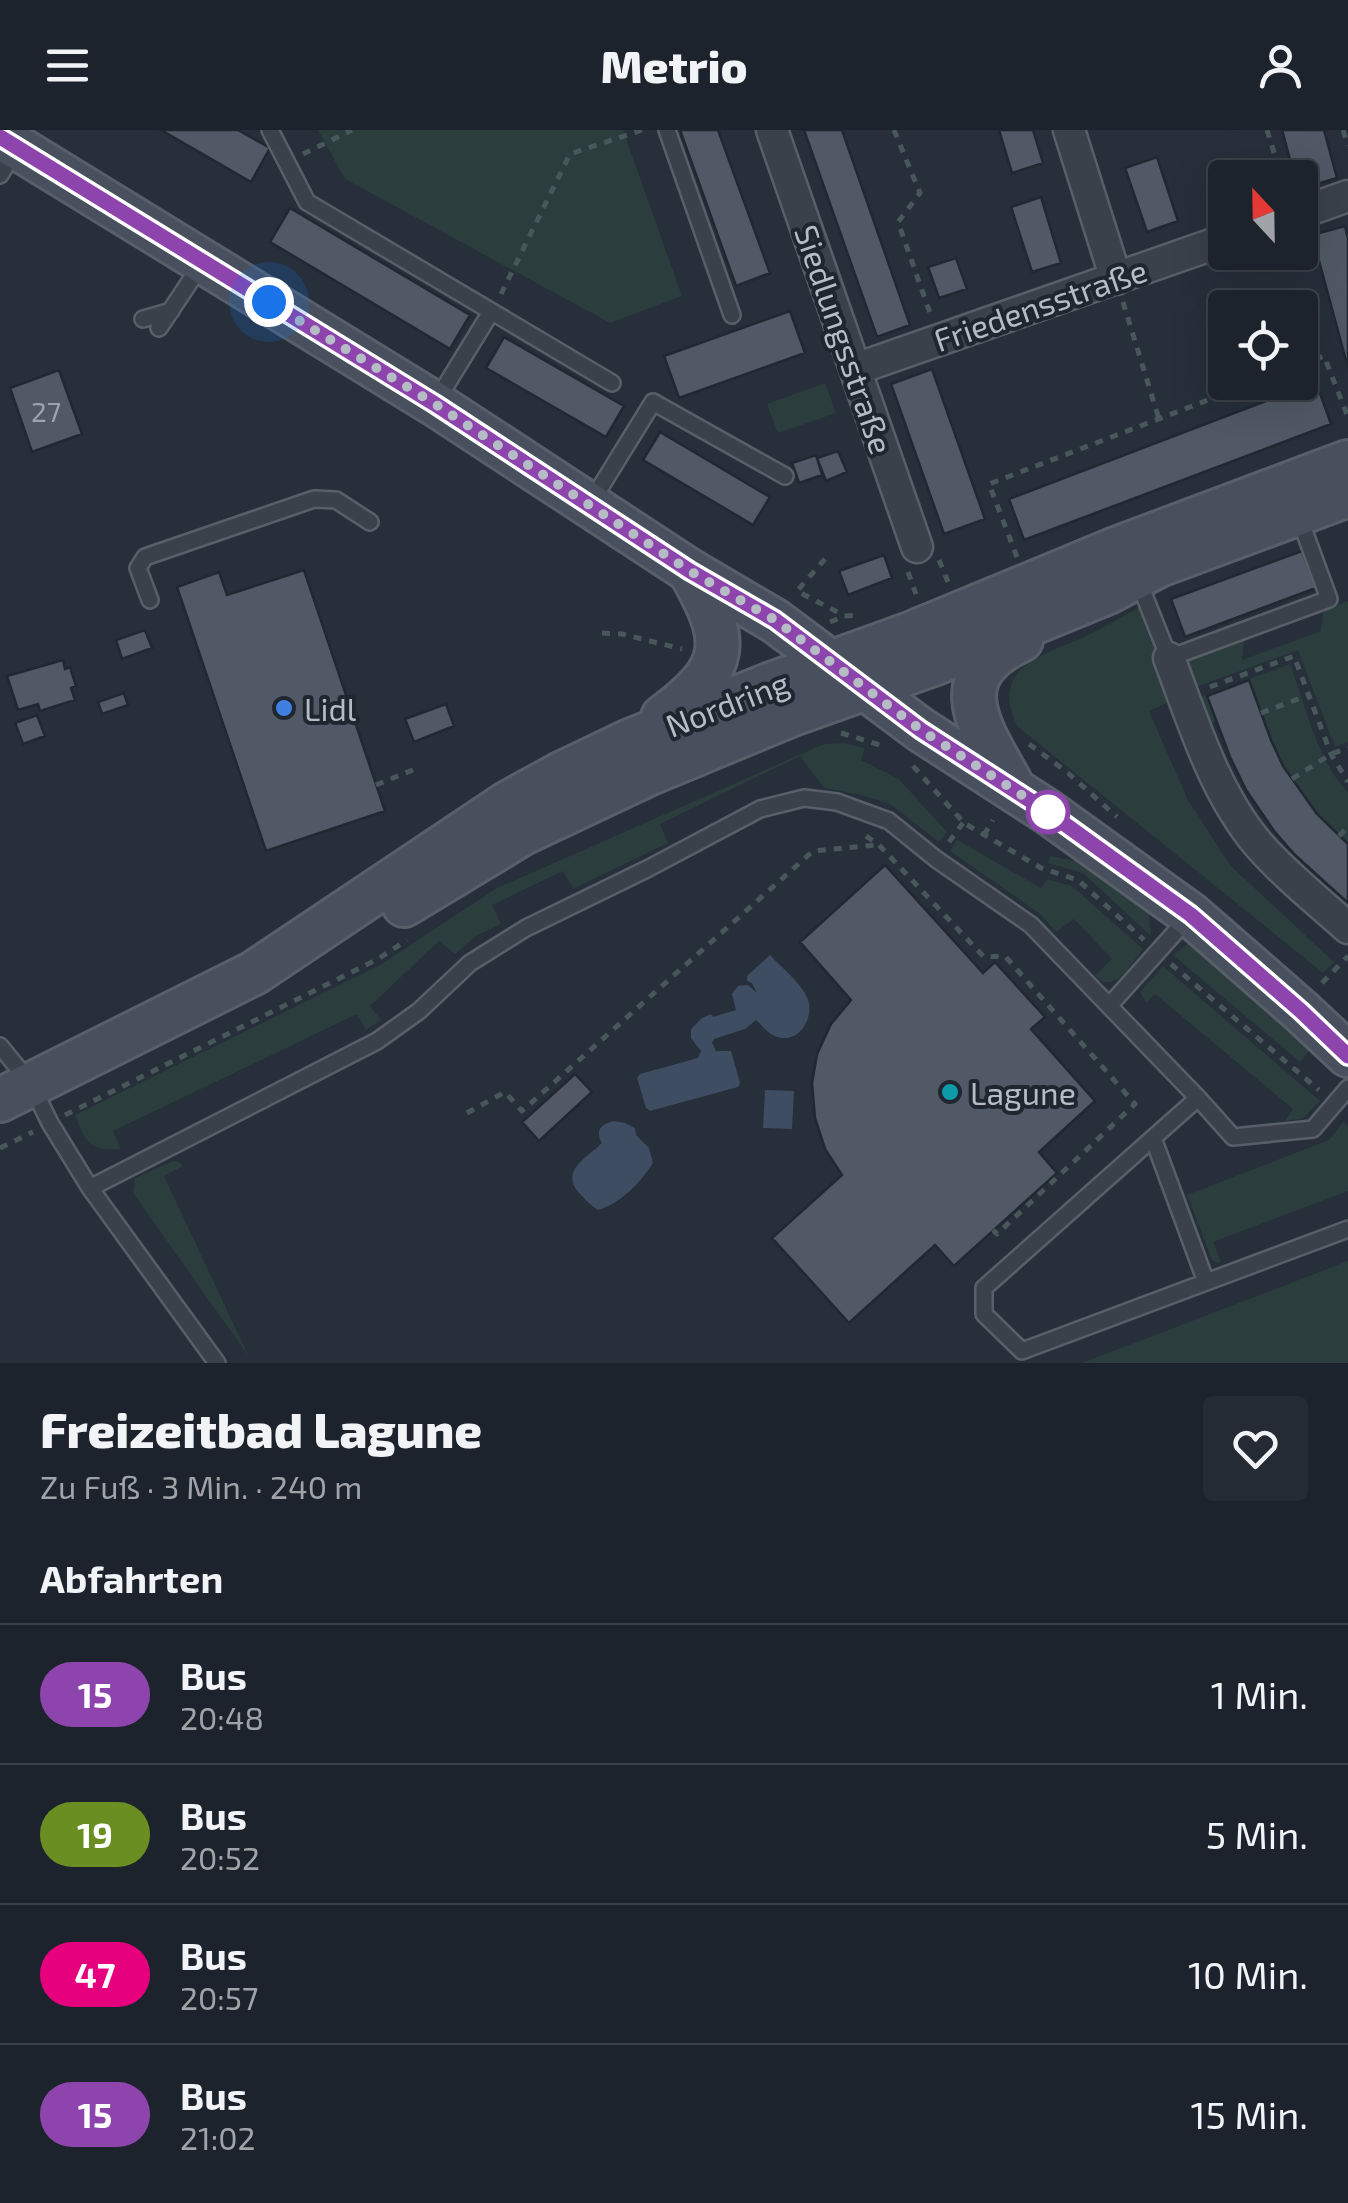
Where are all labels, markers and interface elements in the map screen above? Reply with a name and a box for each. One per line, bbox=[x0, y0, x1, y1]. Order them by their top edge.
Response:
icon: menu bbox=[40, 38, 95, 93]
text: Metrio bbox=[600, 38, 748, 92]
icon: person bbox=[1253, 38, 1308, 93]
north arrow bbox=[1208, 160, 1318, 270]
map controls bbox=[1208, 160, 1318, 400]
street label: Siedlungsstraße bbox=[788, 220, 902, 458]
street label: Friedensstraße bbox=[929, 250, 1151, 358]
your location bbox=[244, 277, 294, 327]
button: locate bbox=[1208, 290, 1318, 400]
house number: 27 bbox=[31, 394, 61, 428]
street label: Nordring bbox=[660, 662, 794, 744]
place label: Lidl bbox=[304, 689, 357, 727]
marker: Lidl bbox=[273, 697, 295, 719]
unlabelled marker bbox=[1027, 791, 1069, 833]
place label: Lagune bbox=[970, 1073, 1076, 1111]
marker: Lagune bbox=[939, 1081, 961, 1103]
button: heart bbox=[1203, 1396, 1308, 1501]
text: Freizeitbad Lagune bbox=[40, 1400, 482, 1458]
text: Zu Fuß · 3 Min. · 240 m bbox=[40, 1467, 362, 1505]
text: Abfahrten bbox=[40, 1555, 223, 1601]
text: Bus bbox=[180, 1652, 247, 1698]
text: 1 Min. bbox=[1211, 1671, 1308, 1717]
text: 15 bbox=[78, 1673, 112, 1715]
text: 20:48 bbox=[180, 1698, 264, 1736]
text: Bus bbox=[180, 1792, 247, 1838]
text: 5 Min. bbox=[1206, 1811, 1308, 1857]
text: 19 bbox=[77, 1813, 113, 1855]
text: 20:52 bbox=[180, 1838, 260, 1876]
text: Bus bbox=[180, 1932, 247, 1978]
text: 10 Min. bbox=[1188, 1951, 1308, 1997]
text: 47 bbox=[75, 1953, 115, 1995]
text: 20:57 bbox=[180, 1978, 258, 2016]
text: Bus bbox=[180, 2072, 247, 2118]
text: 15 Min. bbox=[1191, 2091, 1308, 2137]
text: 15 bbox=[78, 2093, 112, 2135]
text: 21:02 bbox=[180, 2118, 256, 2156]

